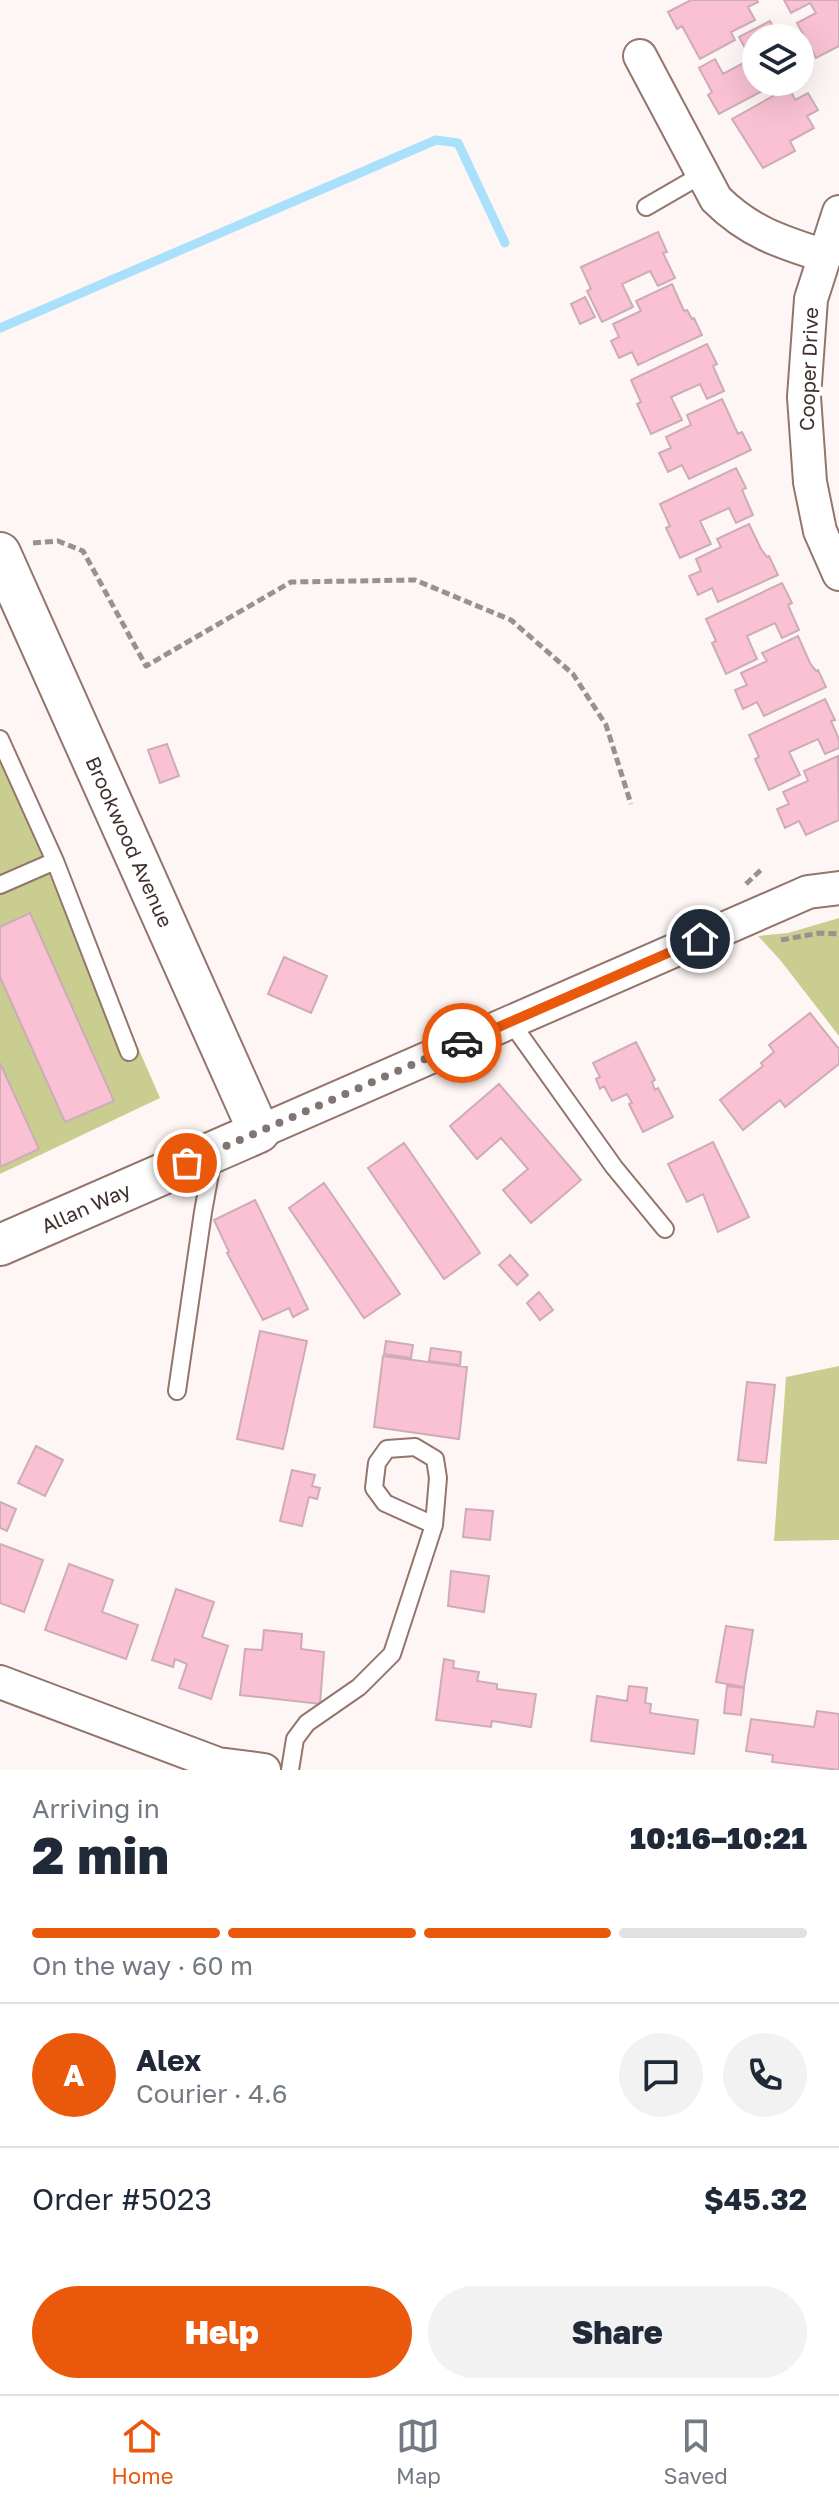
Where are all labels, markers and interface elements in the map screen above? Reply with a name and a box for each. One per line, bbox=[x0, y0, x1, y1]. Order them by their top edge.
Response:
map controls bbox=[742, 24, 814, 96]
button: layers bbox=[742, 24, 814, 96]
street label: Cooper Drive bbox=[794, 307, 822, 431]
street label: Brookwood Avenue bbox=[81, 752, 178, 931]
pin bbox=[666, 905, 734, 973]
icon: home bbox=[678, 917, 722, 961]
courier bbox=[422, 1003, 502, 1083]
icon: car bbox=[440, 1021, 484, 1065]
pin bbox=[153, 1129, 221, 1197]
icon: bag bbox=[165, 1141, 209, 1185]
street label: Allan Way bbox=[37, 1177, 134, 1237]
text: Arriving in bbox=[32, 1793, 160, 1824]
text: 10:16–10:21 bbox=[630, 1820, 807, 1856]
text: 2 min bbox=[32, 1823, 169, 1885]
text: On the way · 60 m bbox=[32, 1950, 253, 1981]
button: chat bbox=[619, 2033, 703, 2117]
button: phone bbox=[723, 2033, 807, 2117]
text: Alex bbox=[136, 2042, 201, 2078]
text: A bbox=[63, 2057, 85, 2093]
text: Courier · 4.6 bbox=[136, 2078, 288, 2109]
text: Order #5023 bbox=[32, 2181, 212, 2217]
text: $45.32 bbox=[704, 2181, 807, 2217]
button: Help bbox=[32, 2286, 412, 2378]
button: Share bbox=[428, 2286, 807, 2378]
tab: Home bbox=[111, 2414, 173, 2489]
tab: Map bbox=[396, 2414, 441, 2489]
tab: Saved bbox=[663, 2414, 728, 2489]

